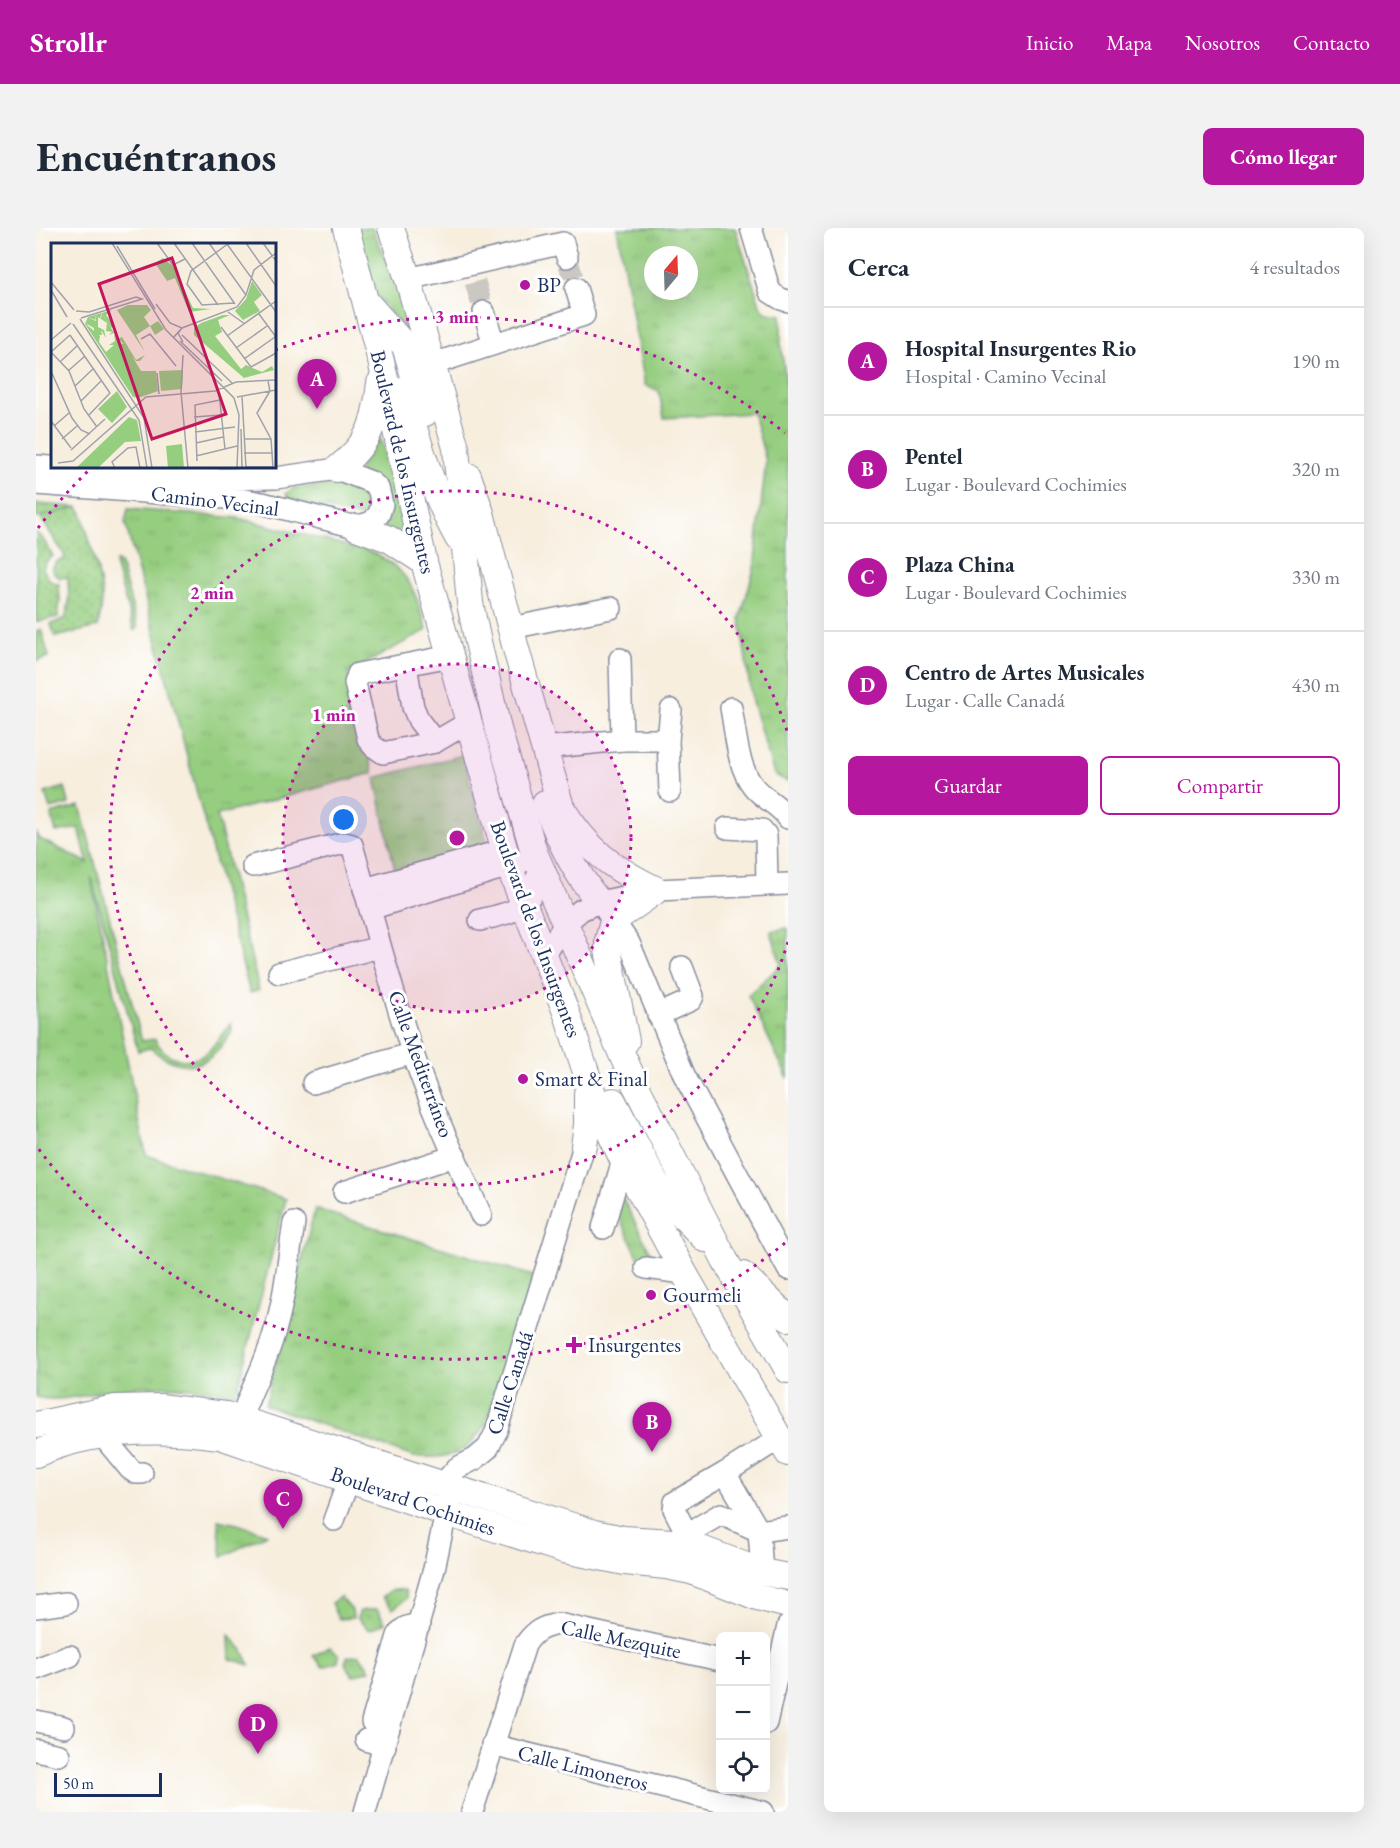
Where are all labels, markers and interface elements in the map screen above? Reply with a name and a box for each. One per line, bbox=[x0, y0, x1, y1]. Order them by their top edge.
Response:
text: Strollr bbox=[30, 24, 107, 60]
text: Inicio bbox=[1026, 29, 1073, 56]
text: Mapa bbox=[1106, 29, 1152, 56]
text: Nosotros bbox=[1185, 29, 1260, 56]
text: Contacto bbox=[1293, 29, 1370, 56]
button: Cómo llegar bbox=[1203, 128, 1364, 185]
text: Encuéntranos bbox=[36, 129, 276, 184]
inset map bbox=[51, 243, 276, 468]
north arrow bbox=[644, 246, 698, 300]
text: Cerca bbox=[848, 250, 909, 284]
text: 4 resultados bbox=[1249, 254, 1340, 280]
place label: BP bbox=[537, 271, 561, 298]
marker: BP bbox=[518, 278, 532, 292]
text: 3 min bbox=[435, 305, 479, 328]
text: Hospital Insurgentes Rio bbox=[905, 334, 1136, 363]
street label: Boulevard de los Insurgentes bbox=[365, 347, 442, 577]
text: A bbox=[860, 348, 875, 374]
text: 190 m bbox=[1292, 348, 1340, 374]
pin: A bbox=[298, 360, 336, 409]
text: Hospital · Camino Vecinal bbox=[905, 363, 1106, 389]
text: Pentel bbox=[905, 442, 963, 471]
text: B bbox=[861, 456, 874, 482]
text: 320 m bbox=[1292, 456, 1340, 482]
text: Lugar · Boulevard Cochimies bbox=[905, 471, 1127, 497]
street label: Camino Vecinal bbox=[150, 479, 281, 522]
text: Plaza China bbox=[905, 550, 1015, 579]
text: C bbox=[860, 564, 875, 590]
text: 330 m bbox=[1292, 564, 1340, 590]
text: Lugar · Boulevard Cochimies bbox=[905, 579, 1127, 605]
text: 2 min bbox=[190, 581, 234, 604]
text: Centro de Artes Musicales bbox=[905, 658, 1144, 687]
text: D bbox=[860, 672, 875, 698]
text: 430 m bbox=[1292, 672, 1340, 698]
text: Lugar · Calle Canadá bbox=[905, 687, 1065, 713]
text: 1 min bbox=[312, 703, 356, 726]
button: Guardar bbox=[848, 756, 1088, 815]
button: Compartir bbox=[1100, 756, 1340, 815]
your location bbox=[329, 805, 358, 834]
street label: Boulevard de los Insurgentes bbox=[485, 817, 588, 1041]
centre of rings bbox=[447, 828, 467, 848]
street label: Calle Mediterráneo bbox=[382, 987, 461, 1141]
place label: Smart & Final bbox=[535, 1065, 648, 1092]
marker: Smart & Final bbox=[516, 1072, 530, 1086]
place label: Gourmeli bbox=[663, 1281, 742, 1308]
marker: Gourmeli bbox=[644, 1288, 658, 1302]
street label: Calle Canadá bbox=[480, 1327, 539, 1438]
place label: Insurgentes bbox=[588, 1331, 681, 1358]
marker: Insurgentes bbox=[565, 1336, 583, 1354]
pin: B bbox=[632, 1402, 672, 1452]
street label: Boulevard Cochimies bbox=[327, 1460, 499, 1541]
pin: C bbox=[264, 1480, 302, 1529]
street label: Calle Mezquite bbox=[558, 1613, 684, 1664]
map controls bbox=[716, 1632, 770, 1794]
button: + bbox=[716, 1632, 770, 1686]
button: − bbox=[716, 1686, 770, 1740]
pin: D bbox=[238, 1704, 278, 1754]
street label: Calle Limoneros bbox=[515, 1738, 651, 1797]
button: locate bbox=[716, 1740, 770, 1794]
scale bar bbox=[54, 1770, 162, 1798]
text: 50 m bbox=[63, 1773, 94, 1794]

